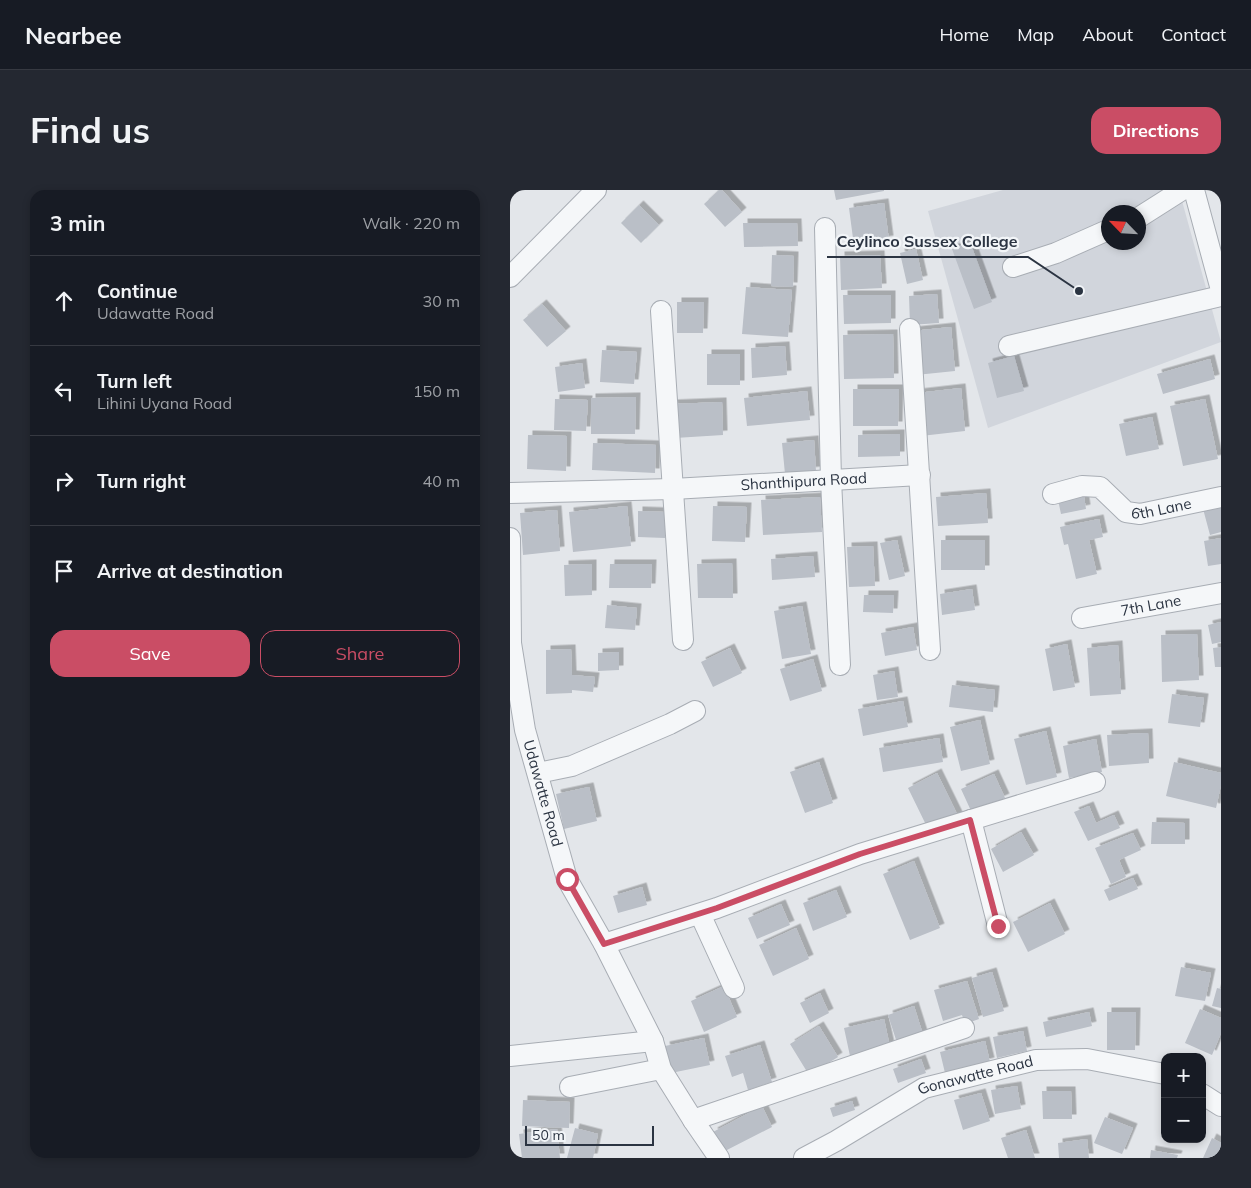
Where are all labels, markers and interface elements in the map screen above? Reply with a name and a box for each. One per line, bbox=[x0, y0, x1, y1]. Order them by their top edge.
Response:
text: Nearbee bbox=[25, 20, 122, 50]
text: Home bbox=[939, 23, 989, 46]
text: Map bbox=[1017, 23, 1054, 46]
text: About bbox=[1082, 23, 1133, 46]
text: Contact bbox=[1161, 23, 1226, 46]
button: Directions bbox=[1091, 107, 1221, 154]
text: Find us bbox=[30, 108, 150, 152]
north arrow bbox=[1101, 205, 1146, 250]
text: 3 min bbox=[50, 210, 105, 236]
text: Walk · 220 m bbox=[362, 213, 460, 233]
callout: Ceylinco Sussex College bbox=[827, 226, 1028, 257]
text: Ceylinco Sussex College bbox=[837, 231, 1018, 251]
text: Continue bbox=[97, 279, 177, 303]
icon: ahead bbox=[50, 287, 78, 315]
text: 30 m bbox=[423, 291, 460, 311]
text: Udawatte Road bbox=[97, 303, 214, 323]
text: Turn left bbox=[97, 369, 172, 393]
icon: left bbox=[50, 377, 78, 405]
text: 150 m bbox=[413, 381, 460, 401]
text: Lihini Uyana Road bbox=[97, 393, 232, 413]
icon: right bbox=[50, 467, 78, 495]
street label: Shanthipura Road bbox=[740, 468, 867, 494]
text: Turn right bbox=[97, 469, 186, 493]
text: 40 m bbox=[423, 471, 460, 491]
street label: 6th Lane bbox=[1130, 493, 1193, 523]
icon: arrive bbox=[50, 557, 78, 585]
text: Arrive at destination bbox=[97, 559, 283, 583]
street label: 7th Lane bbox=[1119, 590, 1183, 620]
button: Save bbox=[50, 630, 250, 677]
button: Share bbox=[260, 630, 460, 677]
street label: Udawatte Road bbox=[519, 738, 567, 849]
route start bbox=[556, 868, 579, 891]
route end bbox=[987, 915, 1010, 938]
street label: Gonawatte Road bbox=[914, 1051, 1035, 1099]
map controls bbox=[1161, 1053, 1206, 1143]
button: + bbox=[1161, 1053, 1206, 1098]
button: − bbox=[1161, 1098, 1206, 1143]
scale bar bbox=[525, 1123, 654, 1146]
text: 50 m bbox=[532, 1126, 565, 1144]

